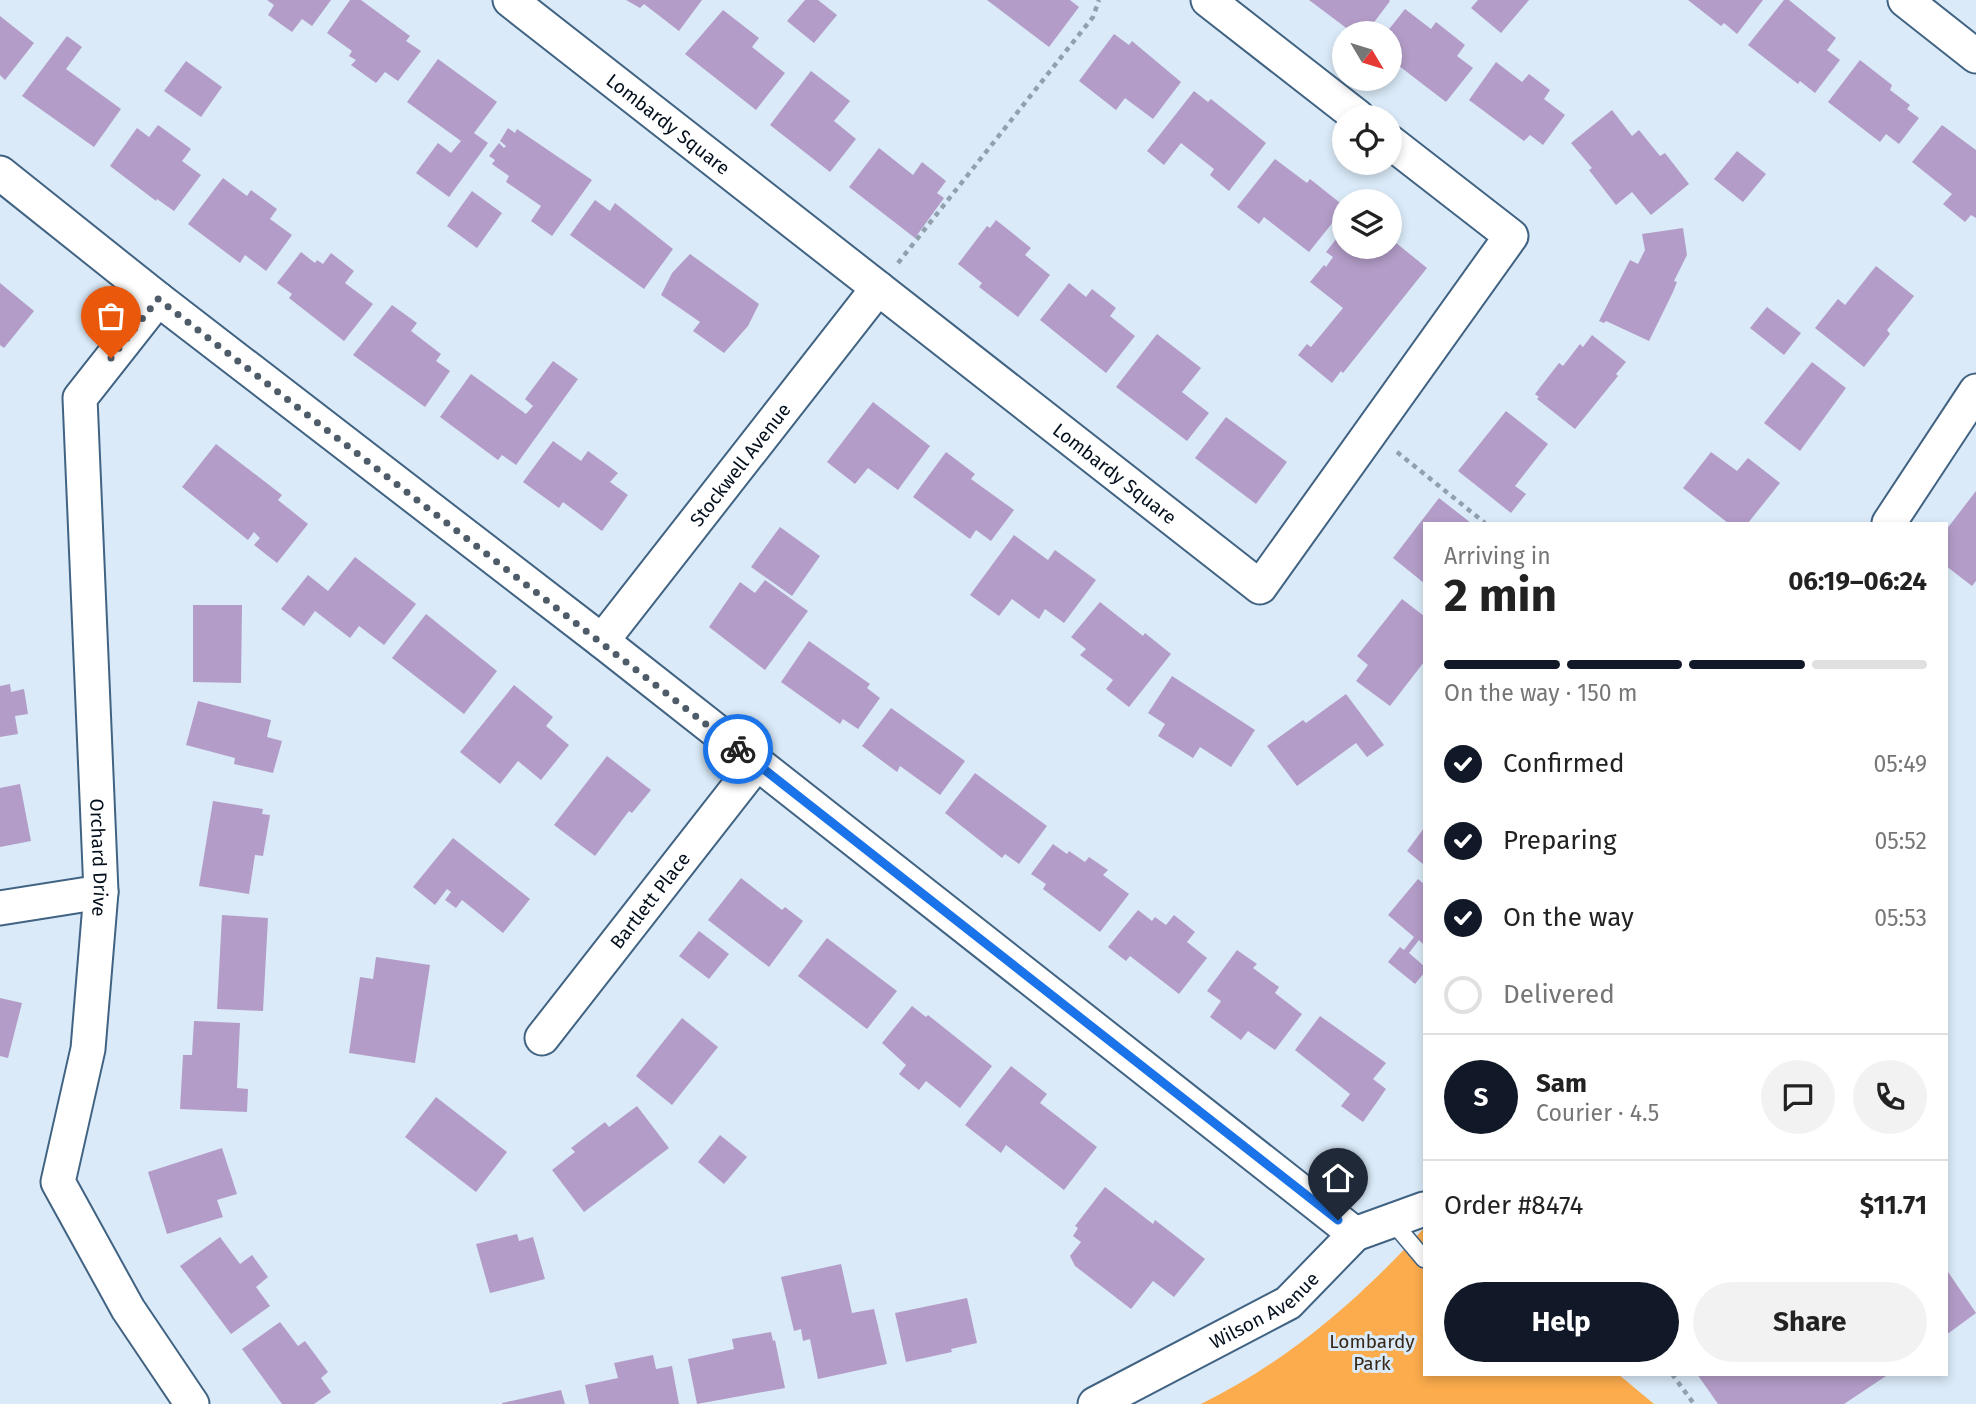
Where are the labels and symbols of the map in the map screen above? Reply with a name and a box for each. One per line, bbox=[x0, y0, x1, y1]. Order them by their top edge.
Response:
north arrow bbox=[1332, 21, 1402, 91]
street label: Lombardy Square bbox=[602, 69, 734, 180]
pin bbox=[81, 286, 141, 358]
street label: Stockwell Avenue bbox=[685, 399, 796, 531]
street label: Lombardy Square bbox=[1048, 418, 1181, 529]
courier bbox=[703, 714, 773, 784]
street label: Orchard Drive bbox=[85, 798, 112, 917]
street label: Bartlett Place bbox=[605, 848, 695, 953]
pin bbox=[1308, 1148, 1368, 1220]
street label: Wilson Avenue bbox=[1206, 1267, 1324, 1354]
park label: Lombardy Park bbox=[1329, 1330, 1415, 1375]

